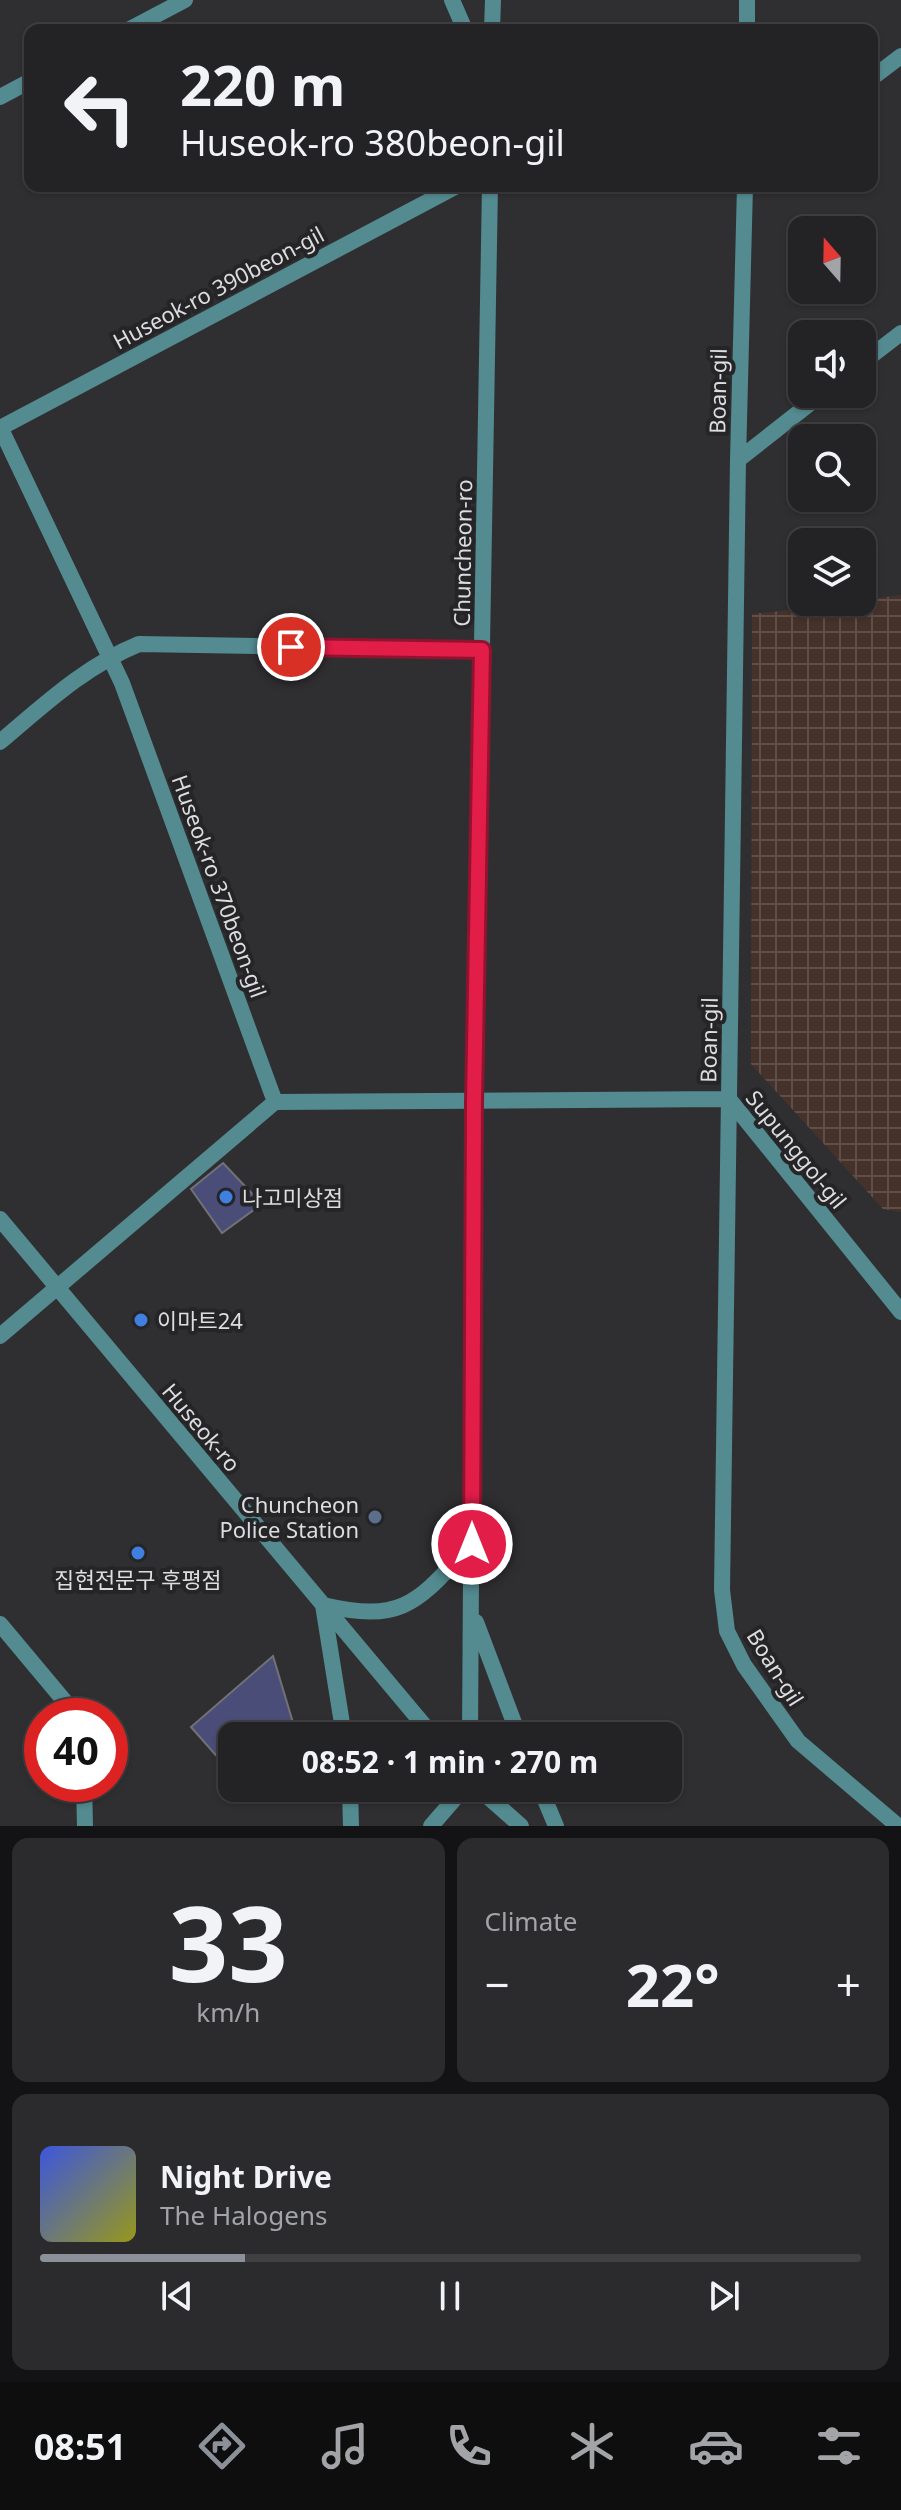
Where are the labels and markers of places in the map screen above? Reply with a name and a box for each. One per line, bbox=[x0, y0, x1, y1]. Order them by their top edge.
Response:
pin bbox=[257, 613, 325, 681]
place label: 나고미상점 bbox=[242, 1182, 343, 1212]
marker: 나고미상점 bbox=[217, 1188, 235, 1206]
place label: 이마트24 bbox=[157, 1305, 243, 1335]
marker: 이마트24 bbox=[132, 1311, 150, 1329]
place label: Chuncheon Police Station bbox=[219, 1489, 359, 1544]
marker: Chuncheon Police Station bbox=[366, 1508, 384, 1526]
marker: 집현전문구 후평점 bbox=[129, 1544, 147, 1562]
place label: 집현전문구 후평점 bbox=[54, 1564, 222, 1594]

